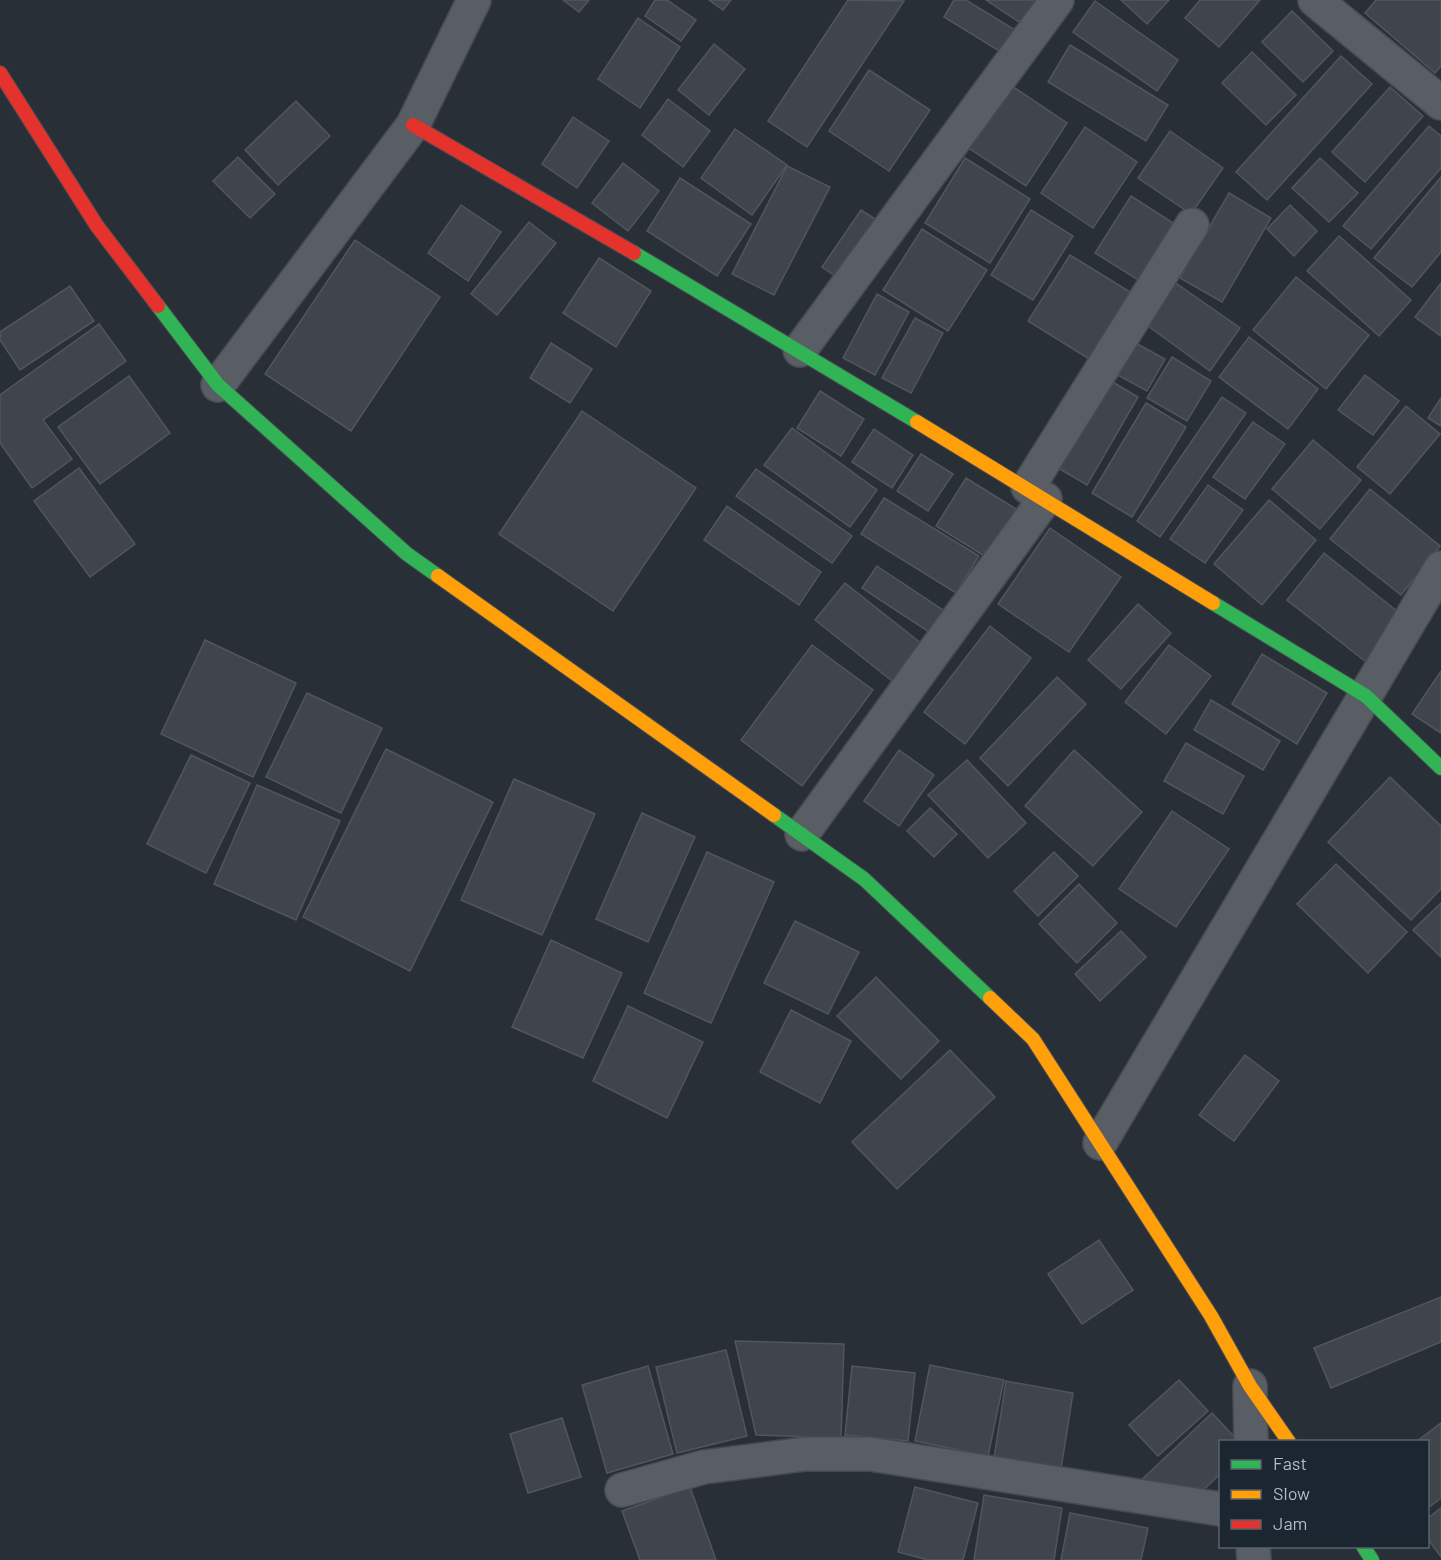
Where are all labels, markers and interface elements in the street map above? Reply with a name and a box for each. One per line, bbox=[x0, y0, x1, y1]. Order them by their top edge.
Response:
legend bbox=[1219, 1440, 1429, 1548]
text: Fast bbox=[1273, 1452, 1307, 1474]
text: Slow bbox=[1273, 1482, 1310, 1504]
text: Jam bbox=[1273, 1512, 1307, 1534]

